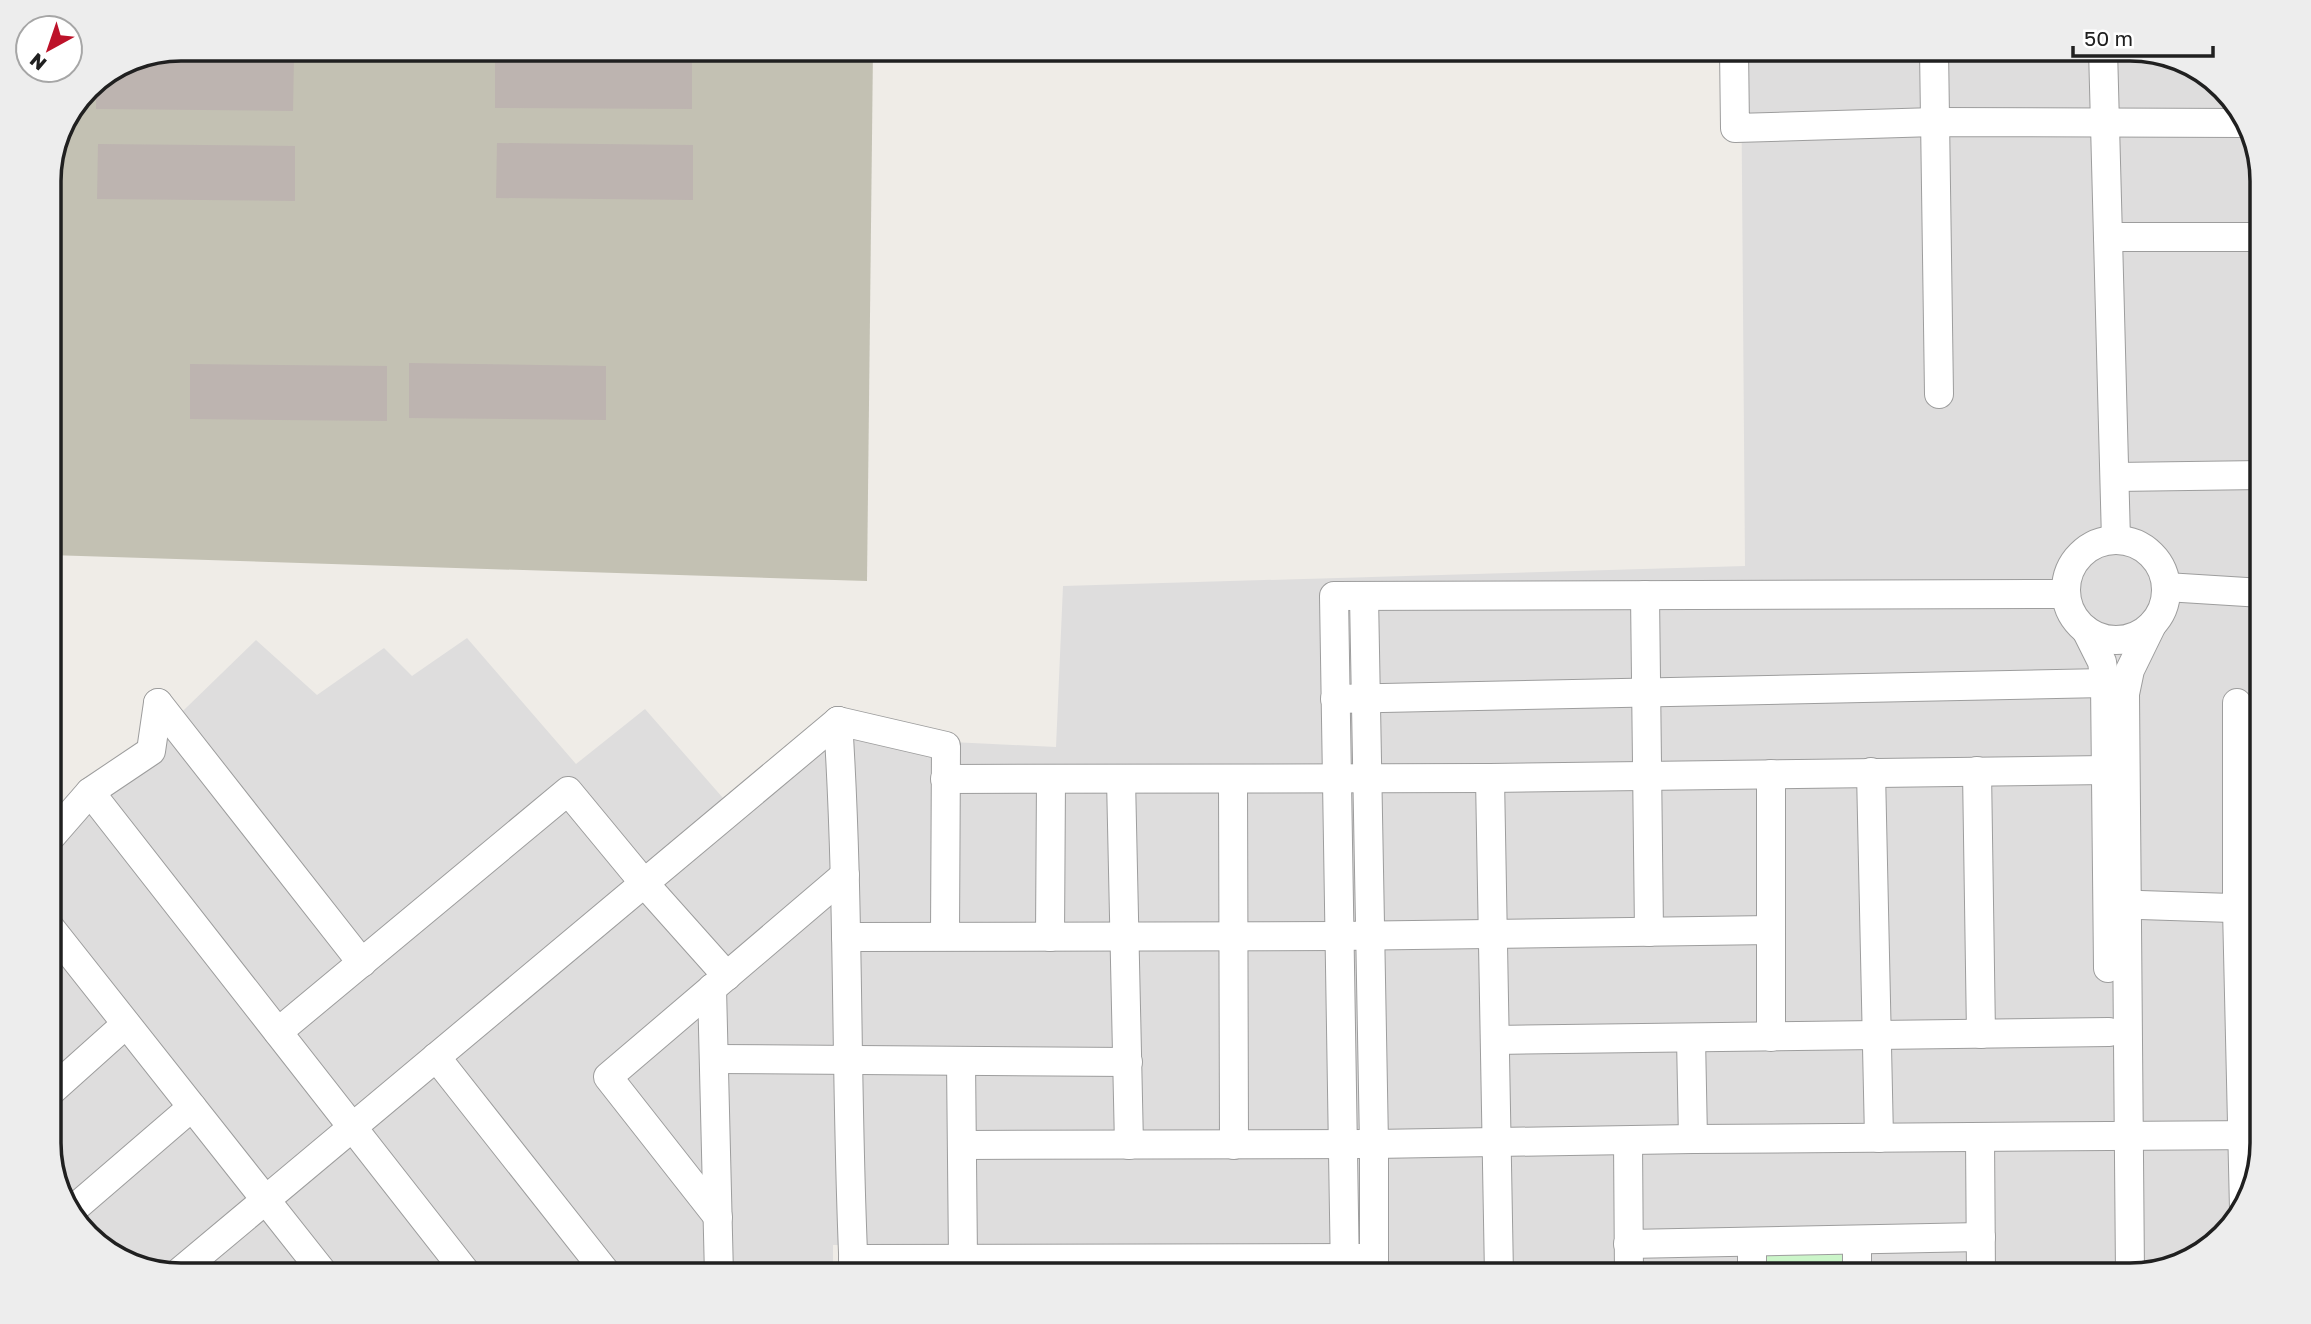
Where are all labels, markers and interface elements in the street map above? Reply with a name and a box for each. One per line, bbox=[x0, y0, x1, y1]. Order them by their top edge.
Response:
north arrow bbox=[14, 14, 84, 84]
scale bar bbox=[2073, 14, 2213, 58]
text: 50 m bbox=[2084, 25, 2133, 51]
text: N bbox=[25, 49, 51, 76]

